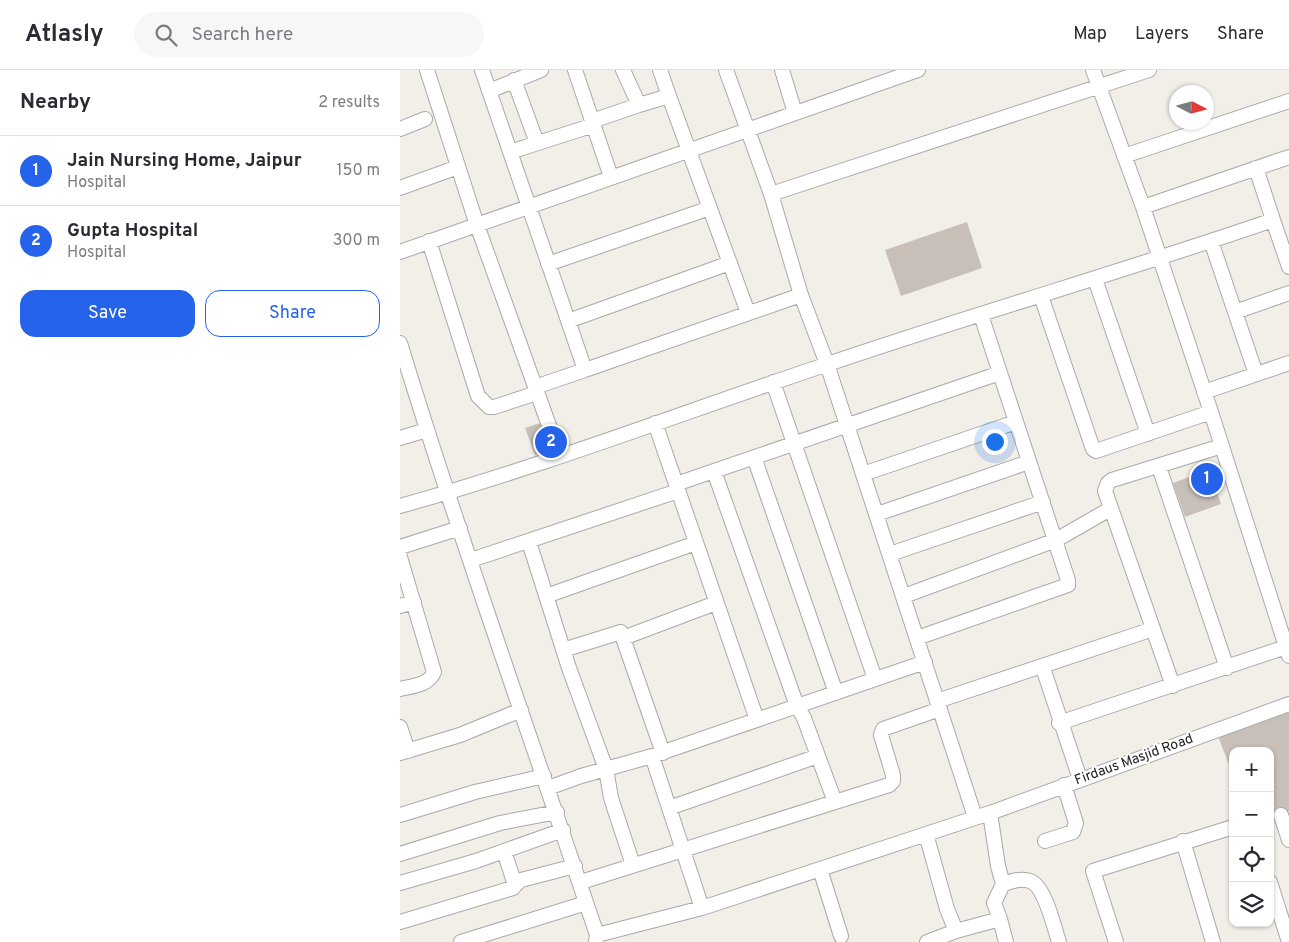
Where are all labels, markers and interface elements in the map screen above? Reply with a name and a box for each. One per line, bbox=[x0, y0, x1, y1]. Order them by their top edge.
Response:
search box bbox=[134, 12, 484, 57]
text: Atlasly bbox=[25, 20, 104, 50]
icon: search bbox=[152, 21, 180, 49]
text: Search here bbox=[192, 23, 293, 47]
text: Map bbox=[1073, 23, 1107, 46]
text: Layers bbox=[1135, 23, 1189, 46]
text: Share bbox=[1217, 23, 1264, 46]
north arrow bbox=[1169, 85, 1214, 130]
text: Nearby bbox=[20, 89, 91, 116]
text: 2 results bbox=[318, 93, 380, 113]
text: Jain Nursing Home, Jaipur bbox=[67, 149, 302, 173]
text: 1 bbox=[33, 161, 39, 181]
text: 150 m bbox=[337, 161, 380, 181]
text: Hospital bbox=[67, 173, 126, 193]
text: Gupta Hospital bbox=[67, 219, 198, 243]
text: 2 bbox=[31, 231, 41, 251]
text: 300 m bbox=[333, 231, 380, 251]
text: Hospital bbox=[67, 243, 126, 263]
button: Save bbox=[20, 290, 195, 337]
button: Share bbox=[205, 290, 380, 337]
pin: 2 bbox=[535, 423, 567, 461]
your location bbox=[982, 429, 1008, 455]
pin: 1 bbox=[1191, 460, 1223, 498]
street label: Firdaus Masjid Road bbox=[1072, 731, 1196, 789]
map controls bbox=[1229, 747, 1274, 927]
button: + bbox=[1229, 747, 1274, 792]
button: − bbox=[1229, 792, 1274, 837]
button: locate bbox=[1229, 837, 1274, 882]
button: layers bbox=[1229, 882, 1274, 927]

